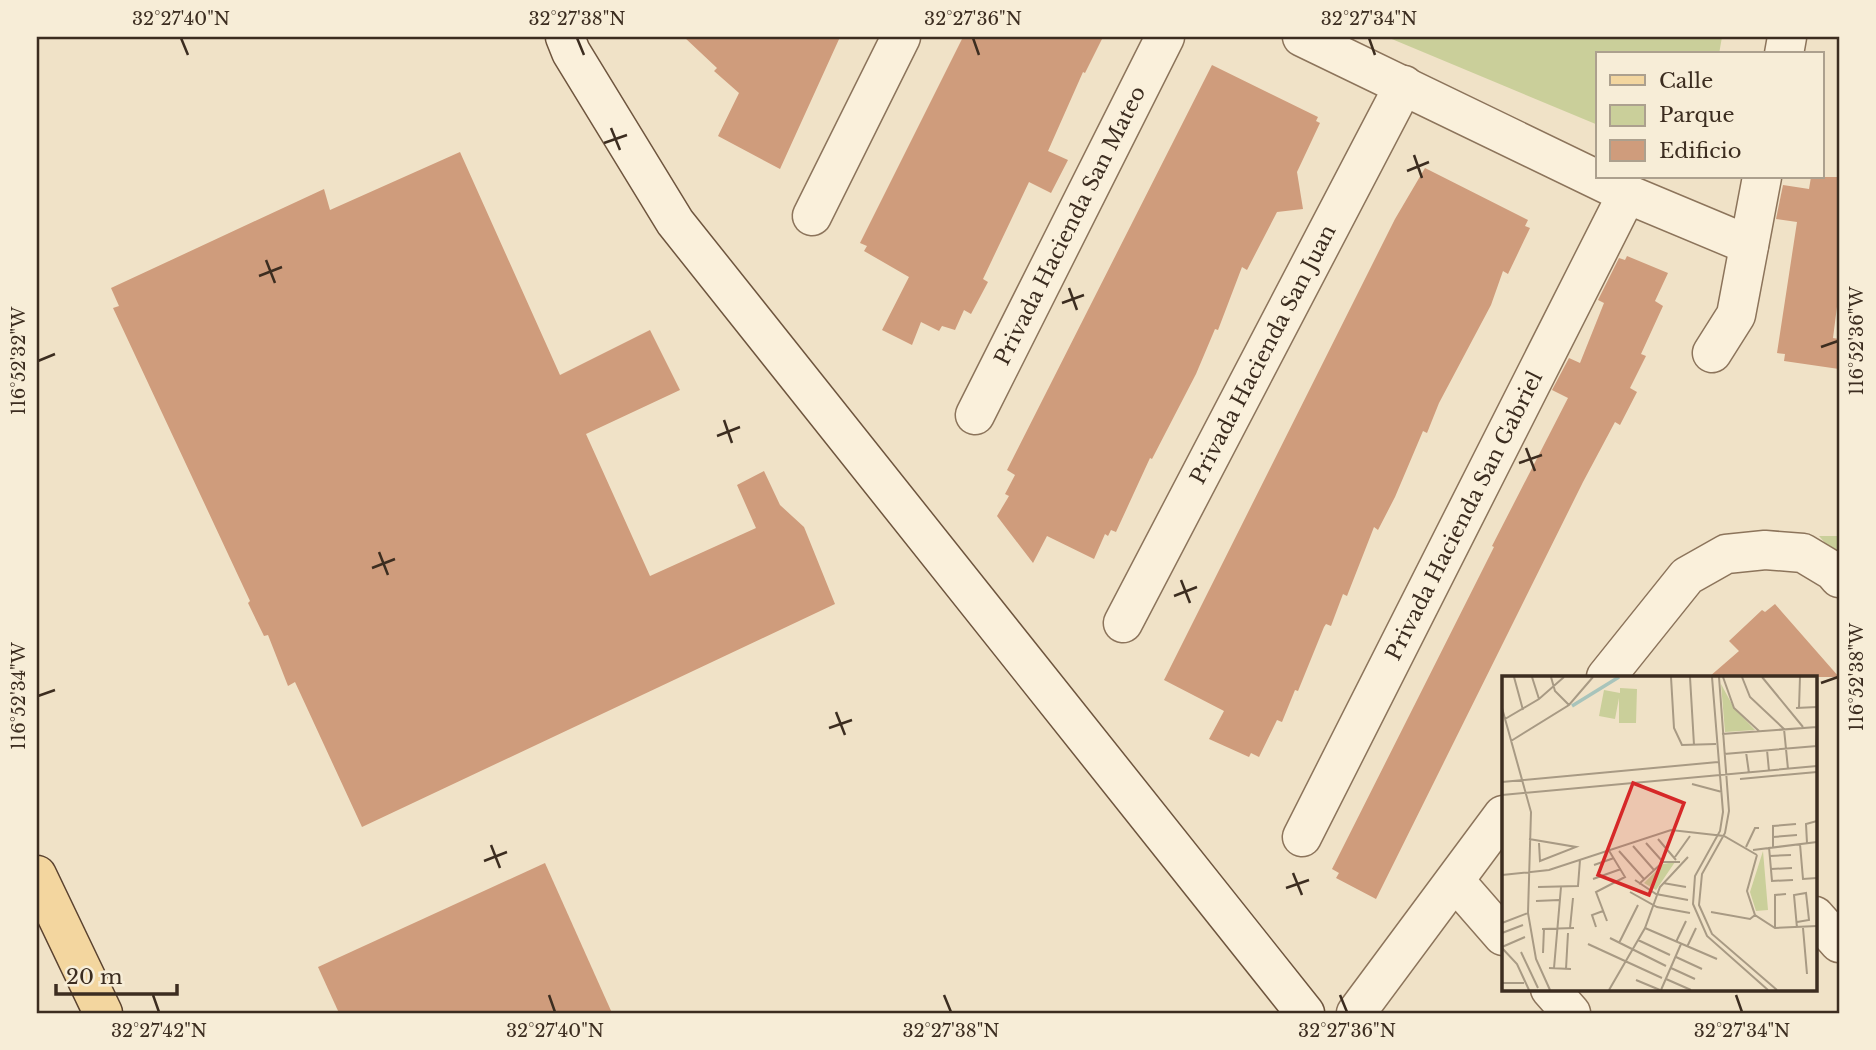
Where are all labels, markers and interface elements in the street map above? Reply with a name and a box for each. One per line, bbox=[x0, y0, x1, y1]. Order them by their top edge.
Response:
text: 32°27'40"N bbox=[132, 8, 230, 30]
text: 32°27'38"N bbox=[528, 8, 626, 30]
text: 32°27'36"N bbox=[924, 8, 1022, 30]
text: 32°27'34"N bbox=[1321, 8, 1417, 30]
legend bbox=[1596, 52, 1824, 178]
text: Calle bbox=[1659, 68, 1713, 94]
street label: Privada Hacienda San Mateo bbox=[989, 82, 1151, 369]
text: Parque bbox=[1659, 102, 1734, 128]
text: Edificio bbox=[1659, 138, 1741, 164]
street label: Privada Hacienda San Juan bbox=[1185, 220, 1342, 488]
text: 116°52'36"W bbox=[1846, 286, 1868, 396]
text: 116°52'32"W bbox=[8, 306, 30, 415]
street label: Privada Hacienda San Gabriel bbox=[1381, 367, 1548, 665]
text: 116°52'38"W bbox=[1846, 622, 1868, 731]
text: 116°52'34"W bbox=[8, 641, 30, 750]
inset map bbox=[1502, 676, 1816, 990]
scale bar bbox=[56, 952, 177, 996]
text: 20 m bbox=[66, 964, 123, 990]
text: 32°27'42"N bbox=[111, 1020, 207, 1042]
text: 32°27'40"N bbox=[506, 1020, 604, 1042]
text: 32°27'38"N bbox=[902, 1020, 1000, 1042]
text: 32°27'36"N bbox=[1298, 1020, 1396, 1042]
text: 32°27'34"N bbox=[1694, 1020, 1790, 1042]

